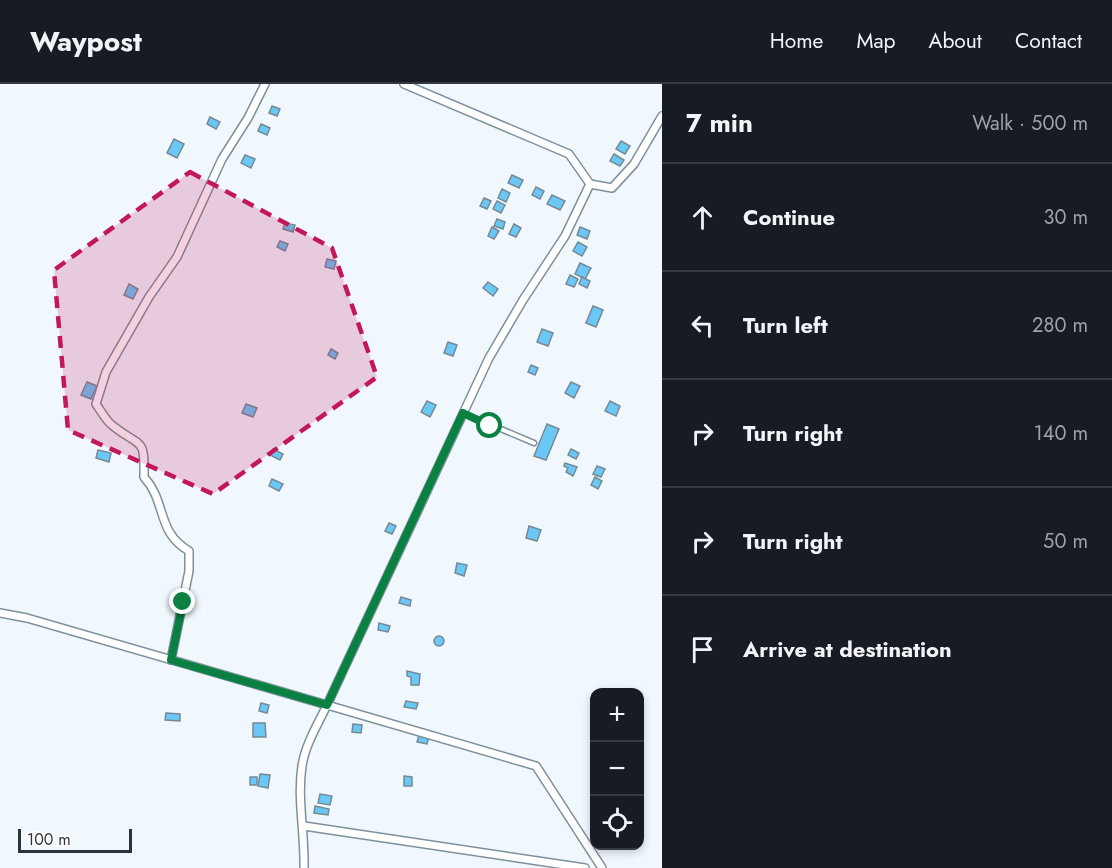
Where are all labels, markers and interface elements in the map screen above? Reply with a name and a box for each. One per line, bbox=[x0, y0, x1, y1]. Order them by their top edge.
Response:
text: Waypost bbox=[30, 21, 142, 62]
text: Home bbox=[770, 26, 823, 56]
text: Map bbox=[856, 26, 896, 56]
text: About bbox=[929, 26, 982, 56]
text: Contact bbox=[1015, 26, 1082, 56]
text: 7 min bbox=[686, 104, 753, 142]
text: Walk · 500 m bbox=[972, 109, 1088, 138]
icon: ahead bbox=[686, 201, 719, 234]
text: Continue bbox=[743, 201, 835, 233]
text: 30 m bbox=[1043, 203, 1088, 232]
icon: left bbox=[686, 309, 719, 342]
text: Turn left bbox=[743, 309, 828, 341]
text: 280 m bbox=[1032, 311, 1088, 340]
route start bbox=[476, 412, 502, 438]
icon: right bbox=[686, 417, 719, 450]
text: Turn right bbox=[743, 417, 843, 449]
text: 140 m bbox=[1034, 419, 1088, 448]
icon: right bbox=[686, 525, 719, 558]
text: Turn right bbox=[743, 525, 843, 557]
text: 50 m bbox=[1043, 527, 1088, 556]
route end bbox=[169, 588, 195, 614]
icon: arrive bbox=[686, 633, 719, 666]
text: Arrive at destination bbox=[743, 633, 952, 665]
map controls bbox=[590, 688, 644, 850]
button: + bbox=[590, 688, 644, 742]
button: − bbox=[590, 742, 644, 796]
button: locate bbox=[590, 796, 644, 850]
scale bar bbox=[18, 826, 132, 854]
text: 100 m bbox=[27, 828, 71, 851]

